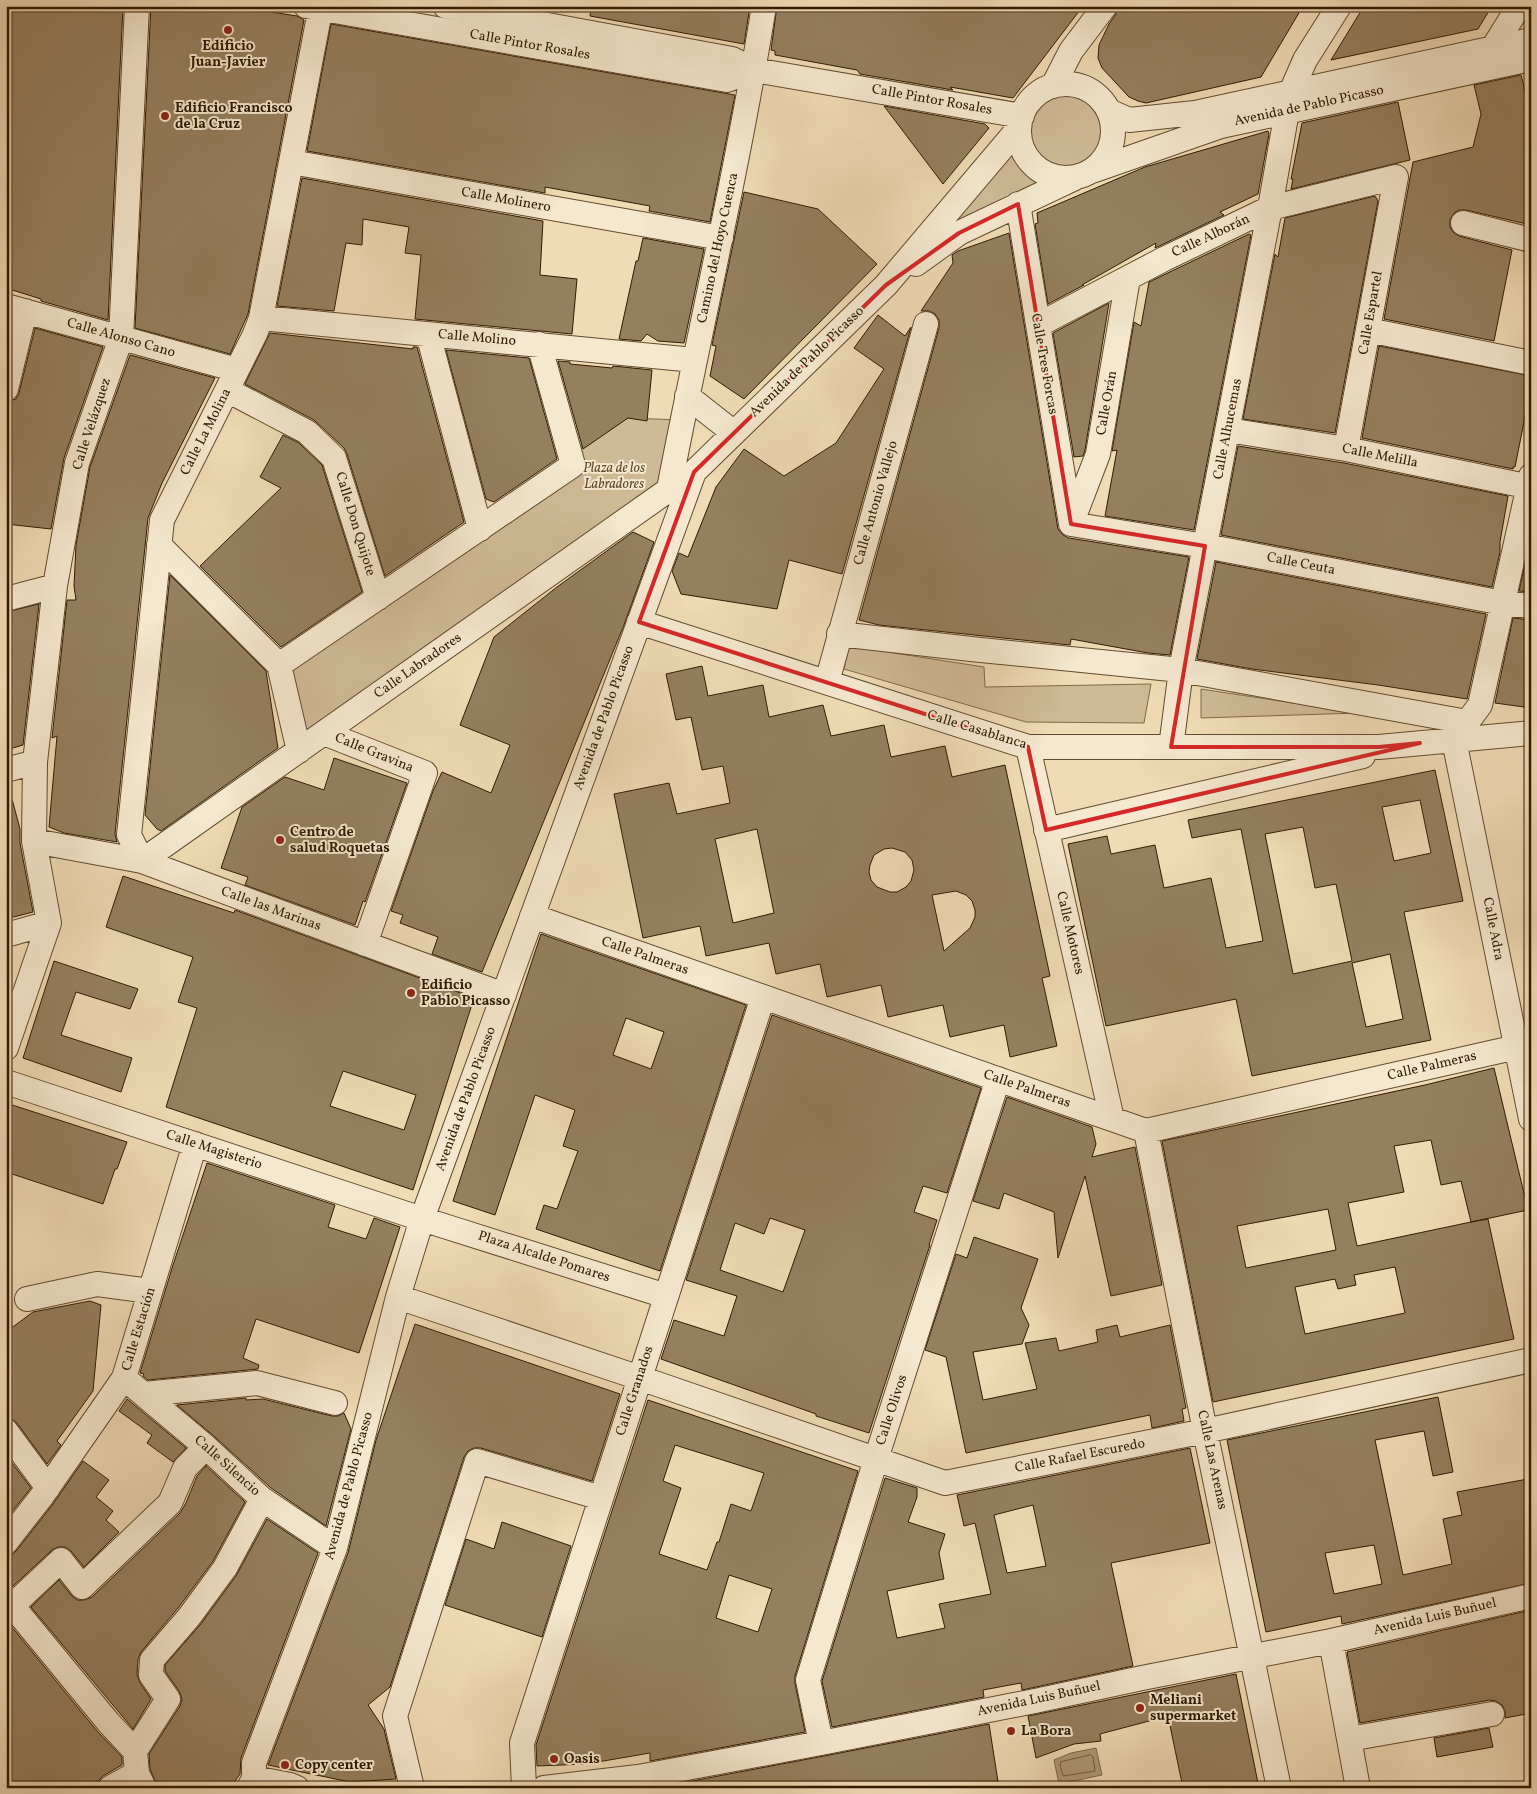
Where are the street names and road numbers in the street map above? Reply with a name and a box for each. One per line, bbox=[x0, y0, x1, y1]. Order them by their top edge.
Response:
street label: Calle Pintor Rosales bbox=[468, 25, 592, 65]
street label: Calle Pintor Rosales bbox=[870, 80, 994, 120]
street label: Avenida de Pablo Picasso bbox=[1232, 81, 1386, 131]
street label: Camino del Hoyo Cuenca bbox=[693, 171, 743, 325]
street label: Calle Molinero bbox=[460, 183, 552, 217]
street label: Calle Alborán bbox=[1169, 210, 1253, 262]
street label: Calle Espartel bbox=[1354, 270, 1388, 356]
street label: Avenida de Pablo Picasso bbox=[746, 302, 868, 422]
street label: Calle Tres Forcas bbox=[1026, 312, 1062, 416]
street label: Calle Alonso Cano bbox=[65, 313, 177, 363]
street label: Calle Molino bbox=[437, 325, 517, 351]
street label: Calle Orán bbox=[1092, 369, 1122, 437]
street label: Calle Velázquez bbox=[68, 376, 116, 472]
street label: Calle Alhucemas bbox=[1209, 377, 1247, 481]
street label: Calle La Molina bbox=[176, 385, 236, 479]
street label: Calle Antonio Vallejo bbox=[849, 439, 903, 567]
street label: Calle Melilla bbox=[1340, 439, 1420, 473]
street label: Calle Don Quijote bbox=[330, 470, 380, 579]
street label: Calle Ceuta bbox=[1265, 548, 1337, 580]
street label: Calle Labradores bbox=[370, 629, 466, 703]
street label: Avenida de Pablo Picasso bbox=[569, 643, 639, 793]
street label: Calle Casablanca bbox=[925, 706, 1029, 754]
street label: Calle Gravina bbox=[332, 729, 416, 777]
street label: Calle las Marinas bbox=[218, 882, 324, 936]
street label: Calle Motores bbox=[1051, 890, 1089, 976]
street label: Calle Adra bbox=[1478, 896, 1508, 962]
street label: Calle Palmeras bbox=[599, 932, 691, 980]
street label: Avenida de Pablo Picasso bbox=[431, 1024, 501, 1174]
street label: Calle Palmeras bbox=[1385, 1046, 1479, 1086]
street label: Calle Palmeras bbox=[981, 1065, 1073, 1113]
street label: Calle Magisterio bbox=[163, 1125, 265, 1175]
street label: Plaza Alcalde Pomares bbox=[475, 1227, 613, 1287]
street label: Calle Estación bbox=[117, 1285, 161, 1373]
street label: Calle Granados bbox=[611, 1344, 659, 1438]
street label: Calle Olivos bbox=[872, 1372, 912, 1448]
street label: Calle Las Arenas bbox=[1192, 1409, 1232, 1511]
street label: Avenida de Pablo Picasso bbox=[320, 1410, 378, 1562]
street label: Calle Silencio bbox=[190, 1431, 264, 1501]
street label: Calle Rafael Escuredo bbox=[1013, 1434, 1147, 1478]
street label: Avenida Luis Buñuel bbox=[1372, 1594, 1498, 1640]
street label: Avenida Luis Buñuel bbox=[976, 1677, 1102, 1721]

